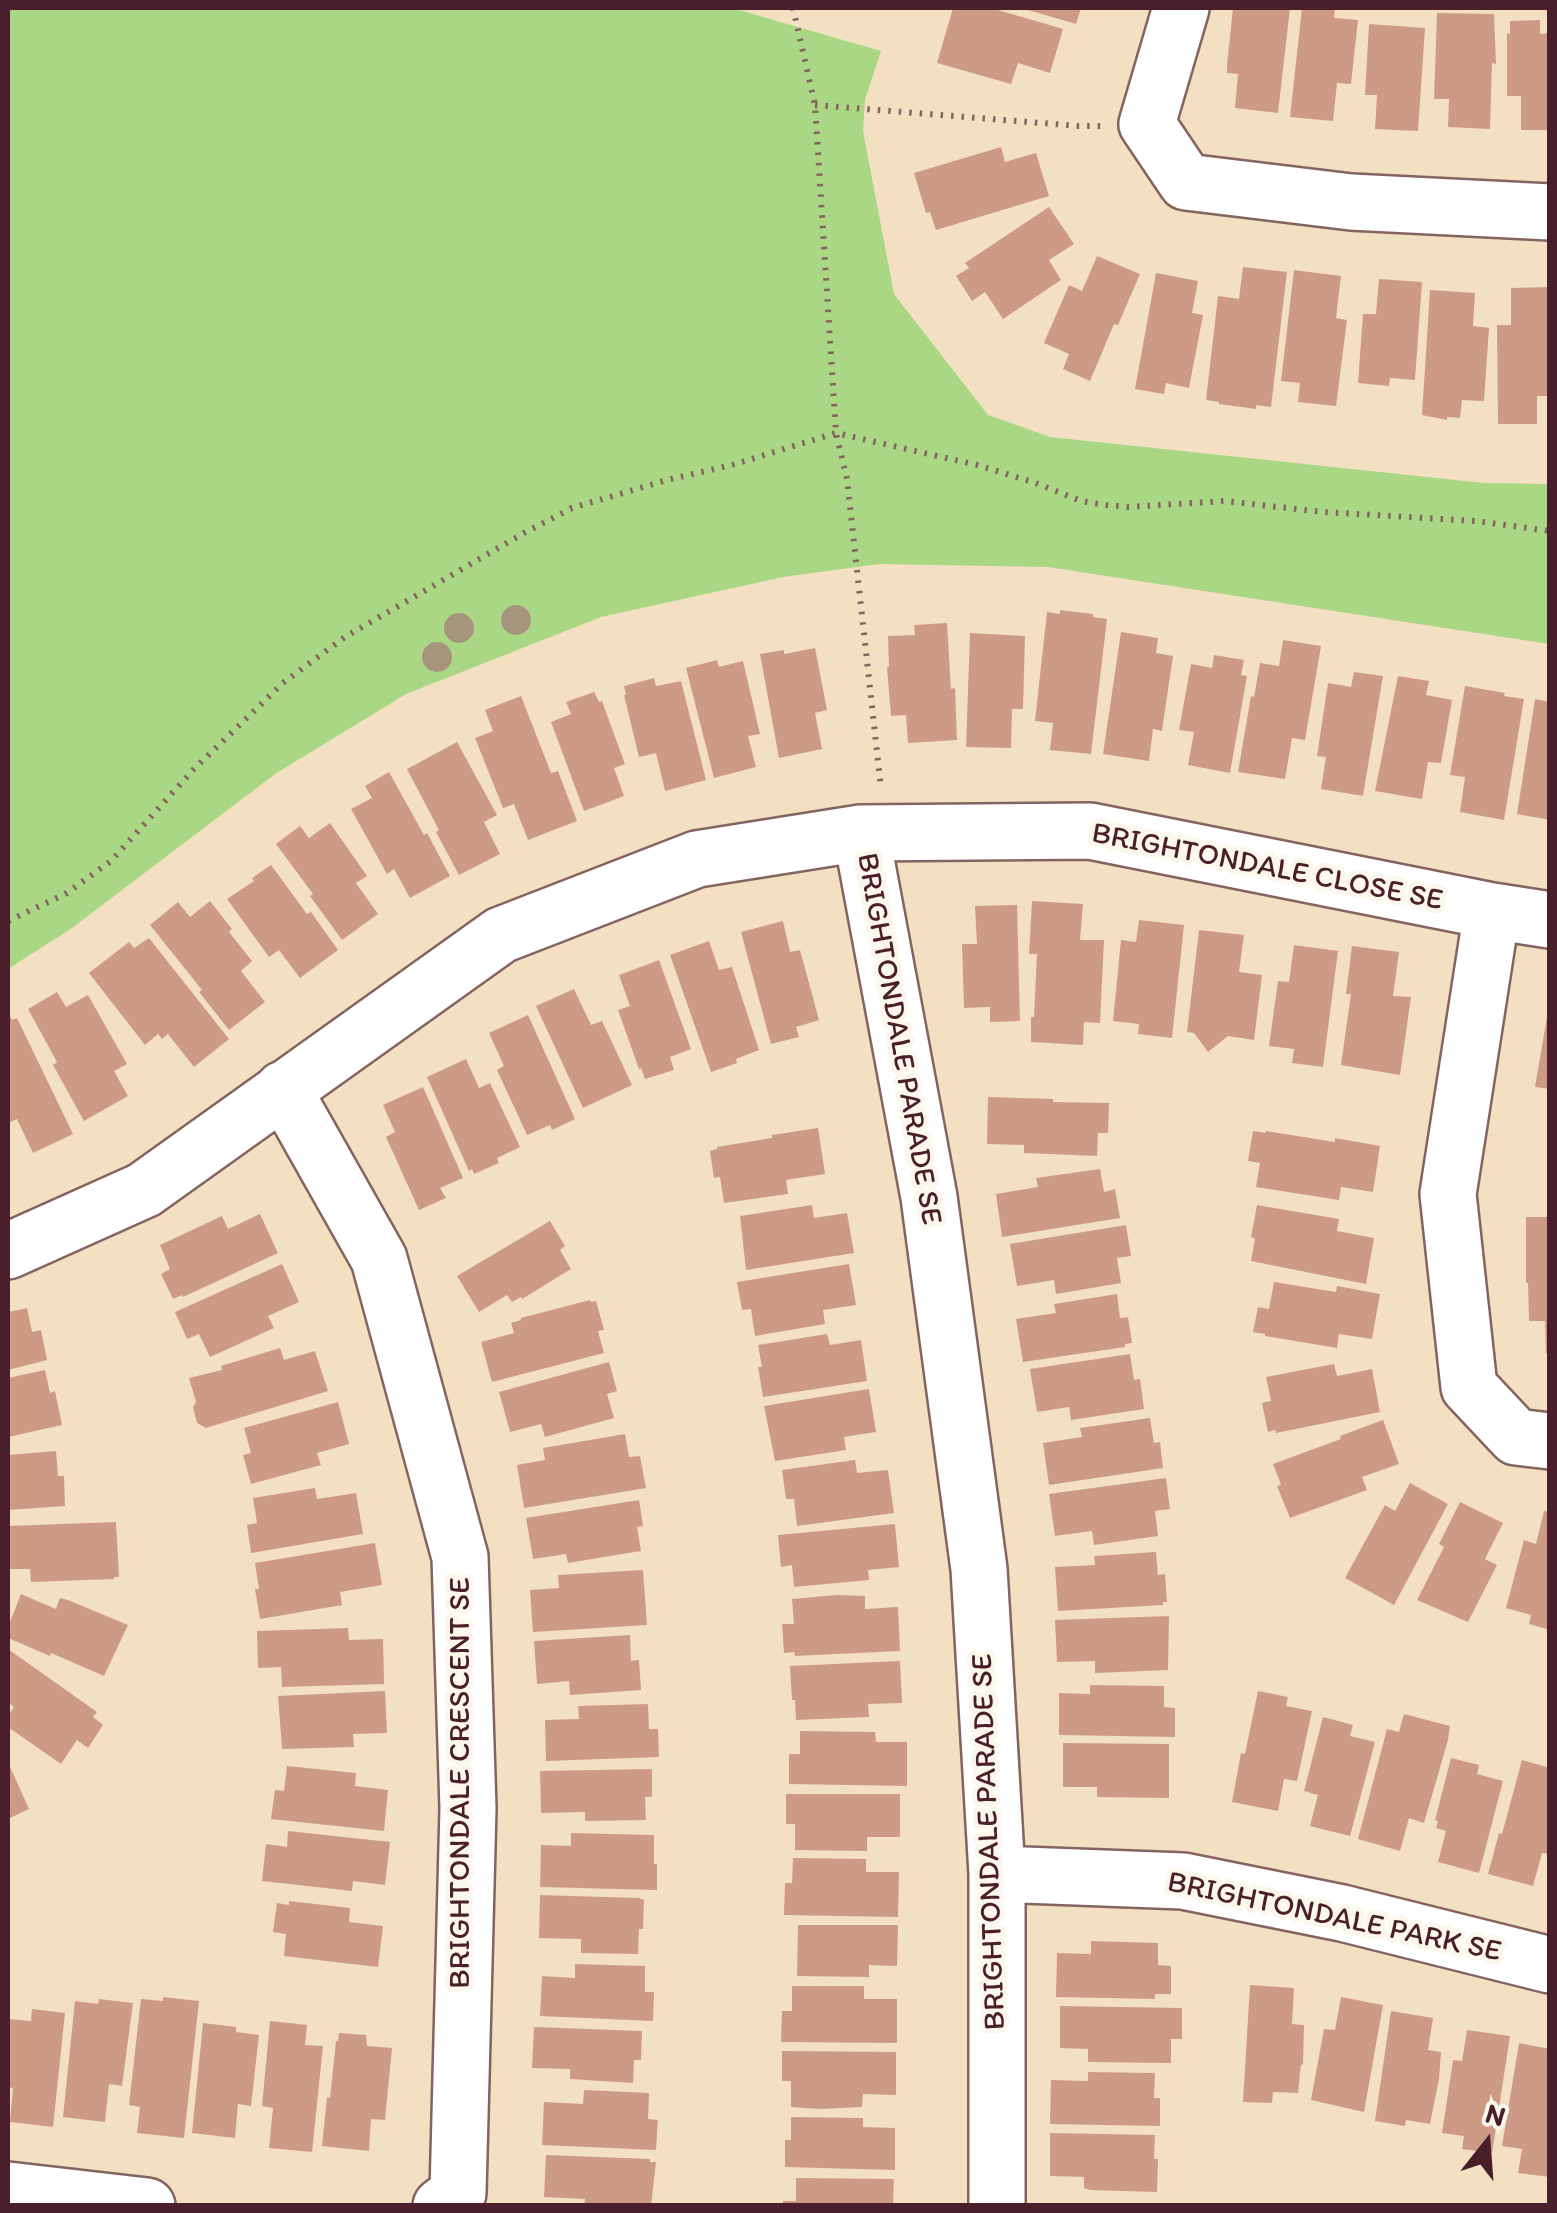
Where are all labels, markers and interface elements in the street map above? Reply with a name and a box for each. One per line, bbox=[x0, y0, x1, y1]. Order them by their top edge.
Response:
street label: BRIGHTONDALE CLOSE SE bbox=[1088, 816, 1446, 920]
street label: BRIGHTONDALE PARADE SE bbox=[848, 850, 948, 1228]
street label: BRIGHTONDALE CRESCENT SE bbox=[443, 1577, 479, 1989]
street label: BRIGHTONDALE PARADE SE bbox=[965, 1653, 1015, 2031]
street label: BRIGHTONDALE PARK SE bbox=[1164, 1865, 1504, 1971]
north arrow bbox=[1437, 2093, 1537, 2193]
text: N bbox=[1482, 2095, 1510, 2133]

